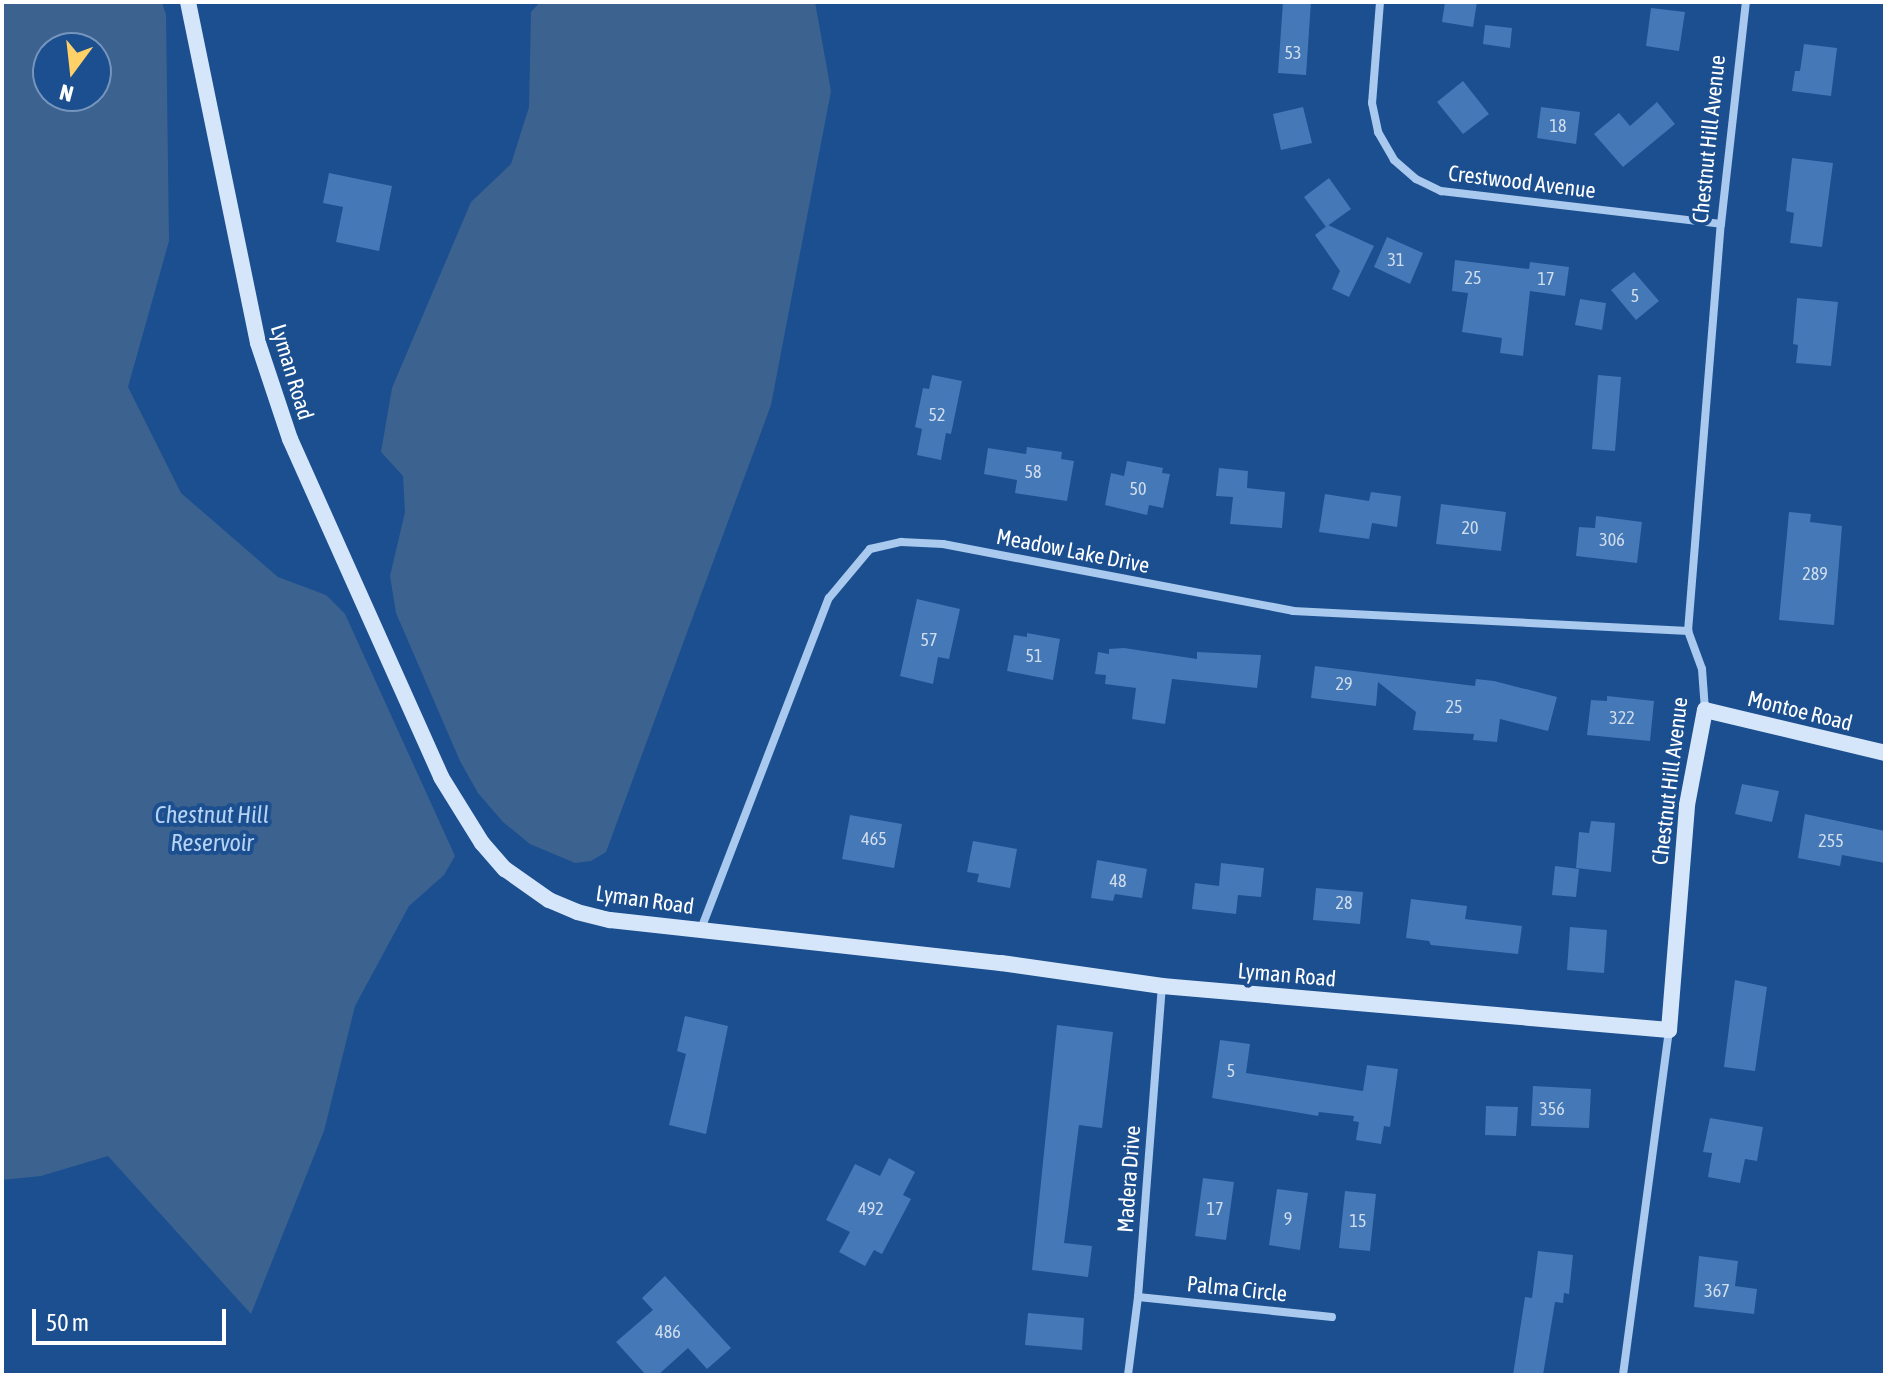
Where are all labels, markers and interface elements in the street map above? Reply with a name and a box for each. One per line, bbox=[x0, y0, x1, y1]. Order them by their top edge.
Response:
north arrow bbox=[32, 32, 112, 112]
house number: 53 bbox=[1285, 42, 1301, 64]
street label: Chestnut Hill Avenue bbox=[1687, 54, 1731, 224]
text: N bbox=[57, 79, 76, 107]
house number: 18 bbox=[1550, 115, 1566, 137]
street label: Crestwood Avenue bbox=[1447, 160, 1597, 204]
house number: 31 bbox=[1388, 249, 1404, 271]
house number: 25 bbox=[1465, 267, 1481, 289]
house number: 17 bbox=[1538, 268, 1554, 290]
house number: 5 bbox=[1631, 285, 1639, 307]
street label: Lyman Road bbox=[265, 321, 319, 423]
house number: 52 bbox=[929, 404, 945, 426]
house number: 58 bbox=[1025, 461, 1041, 483]
house number: 50 bbox=[1130, 478, 1146, 500]
house number: 20 bbox=[1462, 517, 1478, 539]
street label: Meadow Lake Drive bbox=[994, 523, 1152, 579]
house number: 306 bbox=[1599, 529, 1625, 551]
house number: 289 bbox=[1802, 563, 1828, 585]
house number: 57 bbox=[921, 629, 937, 651]
house number: 51 bbox=[1026, 645, 1042, 667]
house number: 29 bbox=[1336, 673, 1352, 695]
street label: Montoe Road bbox=[1745, 685, 1855, 737]
house number: 25 bbox=[1446, 696, 1462, 718]
street label: Chestnut Hill Avenue bbox=[1647, 696, 1693, 866]
house number: 322 bbox=[1609, 707, 1635, 729]
water label: Chestnut Hill Reservoir bbox=[155, 801, 269, 857]
house number: 465 bbox=[861, 828, 887, 850]
house number: 255 bbox=[1818, 830, 1844, 852]
house number: 48 bbox=[1110, 870, 1126, 892]
street label: Lyman Road bbox=[594, 880, 696, 920]
house number: 28 bbox=[1336, 892, 1352, 914]
street label: Lyman Road bbox=[1237, 958, 1337, 992]
house number: 5 bbox=[1227, 1060, 1235, 1082]
house number: 356 bbox=[1539, 1098, 1565, 1120]
street label: Madera Drive bbox=[1112, 1125, 1146, 1233]
house number: 492 bbox=[858, 1198, 884, 1220]
house number: 17 bbox=[1207, 1198, 1223, 1220]
house number: 9 bbox=[1284, 1208, 1292, 1230]
house number: 15 bbox=[1350, 1210, 1366, 1232]
street label: Palma Circle bbox=[1186, 1271, 1288, 1307]
house number: 367 bbox=[1704, 1280, 1730, 1302]
scale bar bbox=[36, 1293, 230, 1343]
text: 50 m bbox=[46, 1309, 89, 1336]
house number: 486 bbox=[655, 1321, 681, 1343]

